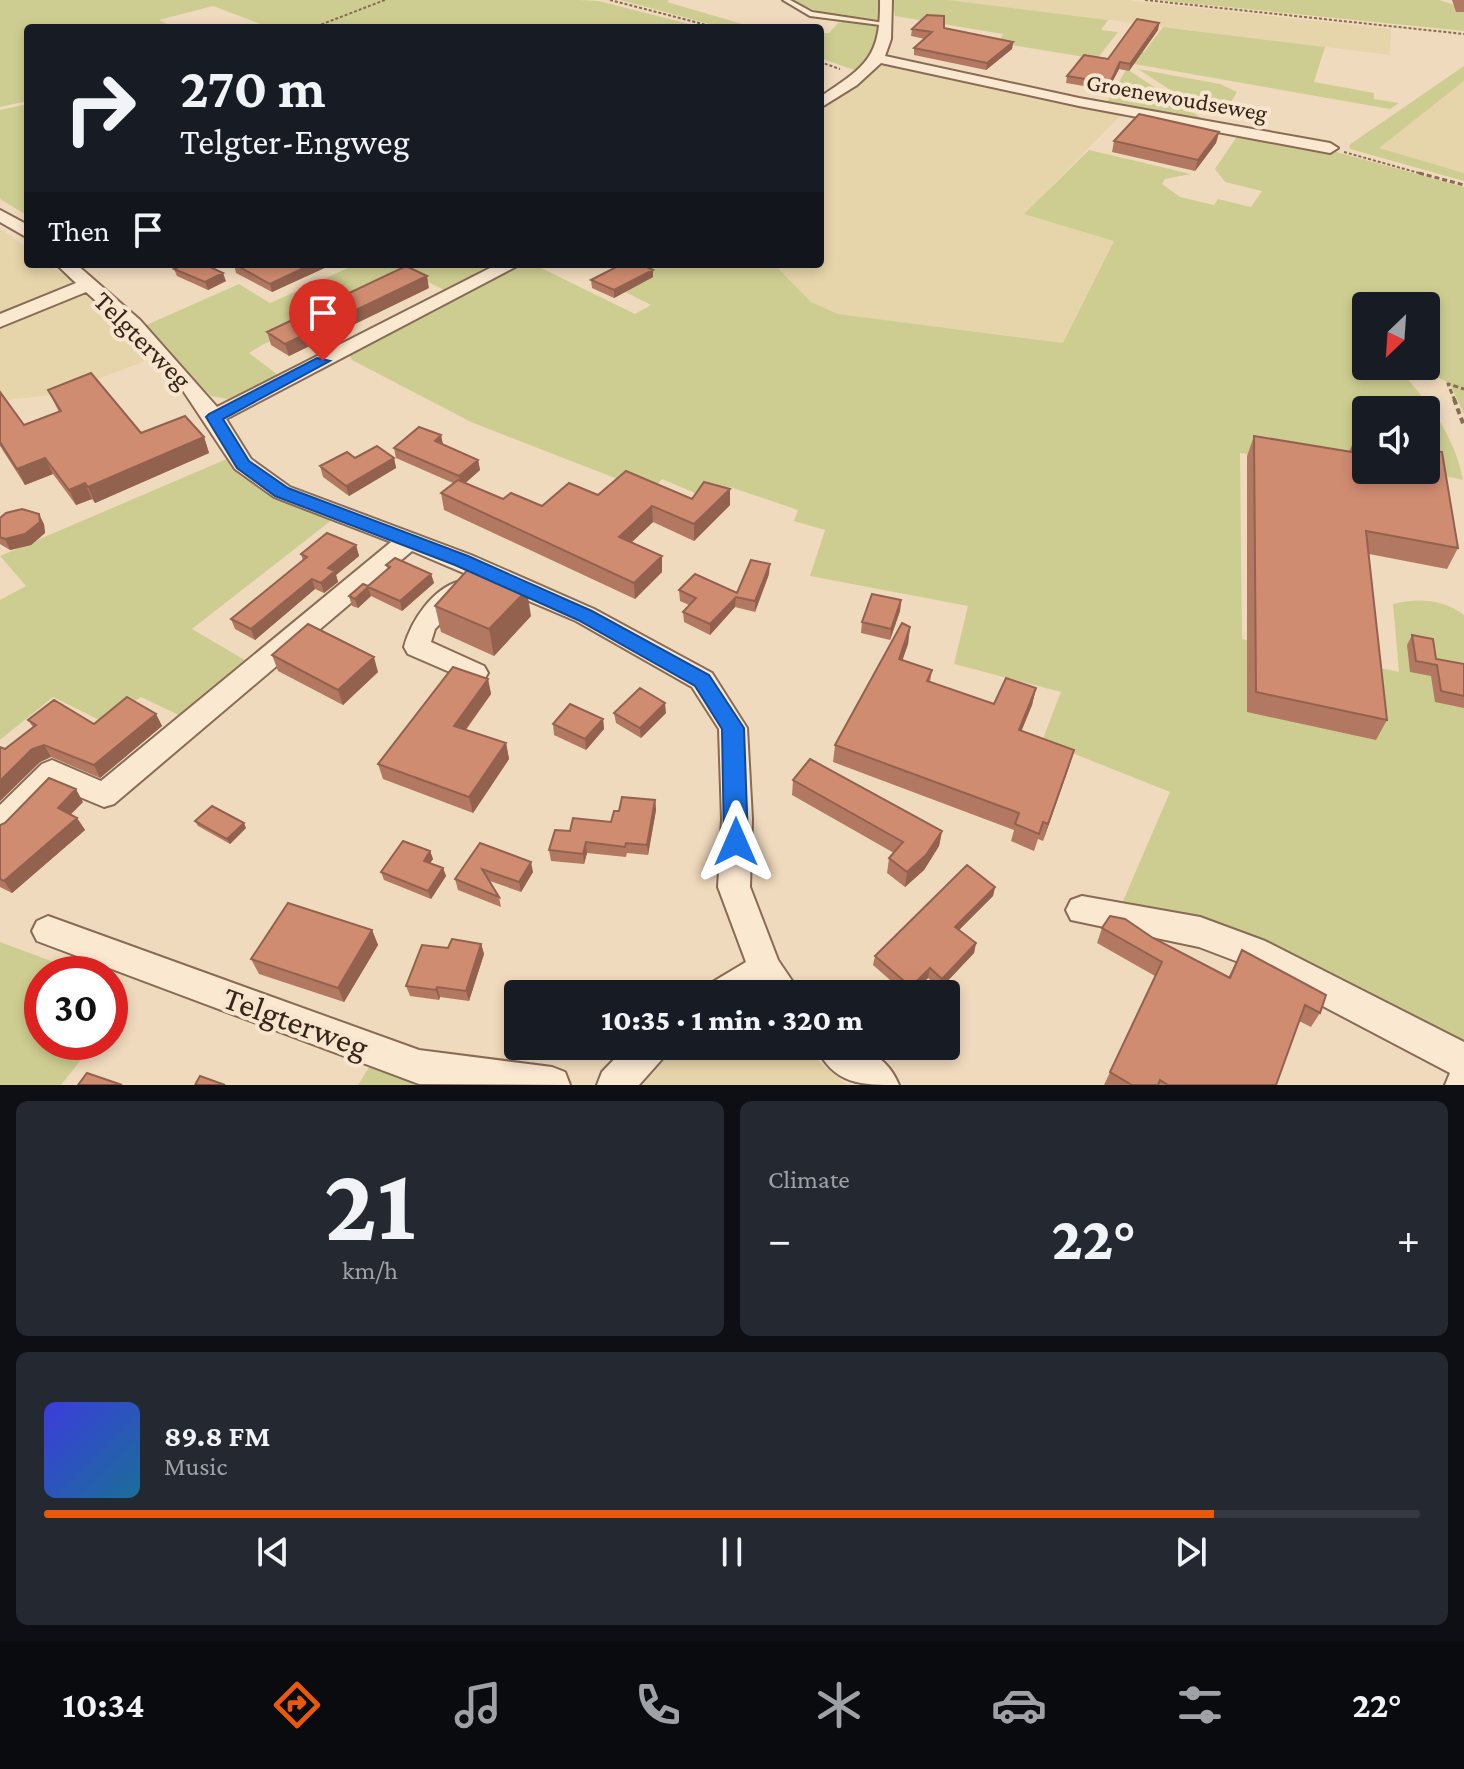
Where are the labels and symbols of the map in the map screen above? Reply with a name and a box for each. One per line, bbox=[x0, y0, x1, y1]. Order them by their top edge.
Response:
street label: Groenewoudseweg bbox=[1084, 68, 1270, 126]
pin bbox=[289, 279, 357, 361]
street label: Telgterweg bbox=[88, 285, 198, 395]
north arrow bbox=[1352, 292, 1440, 380]
position arrow bbox=[694, 800, 778, 884]
speed limit sign: 30 bbox=[24, 956, 128, 1060]
street label: Telgterweg bbox=[218, 979, 374, 1066]

